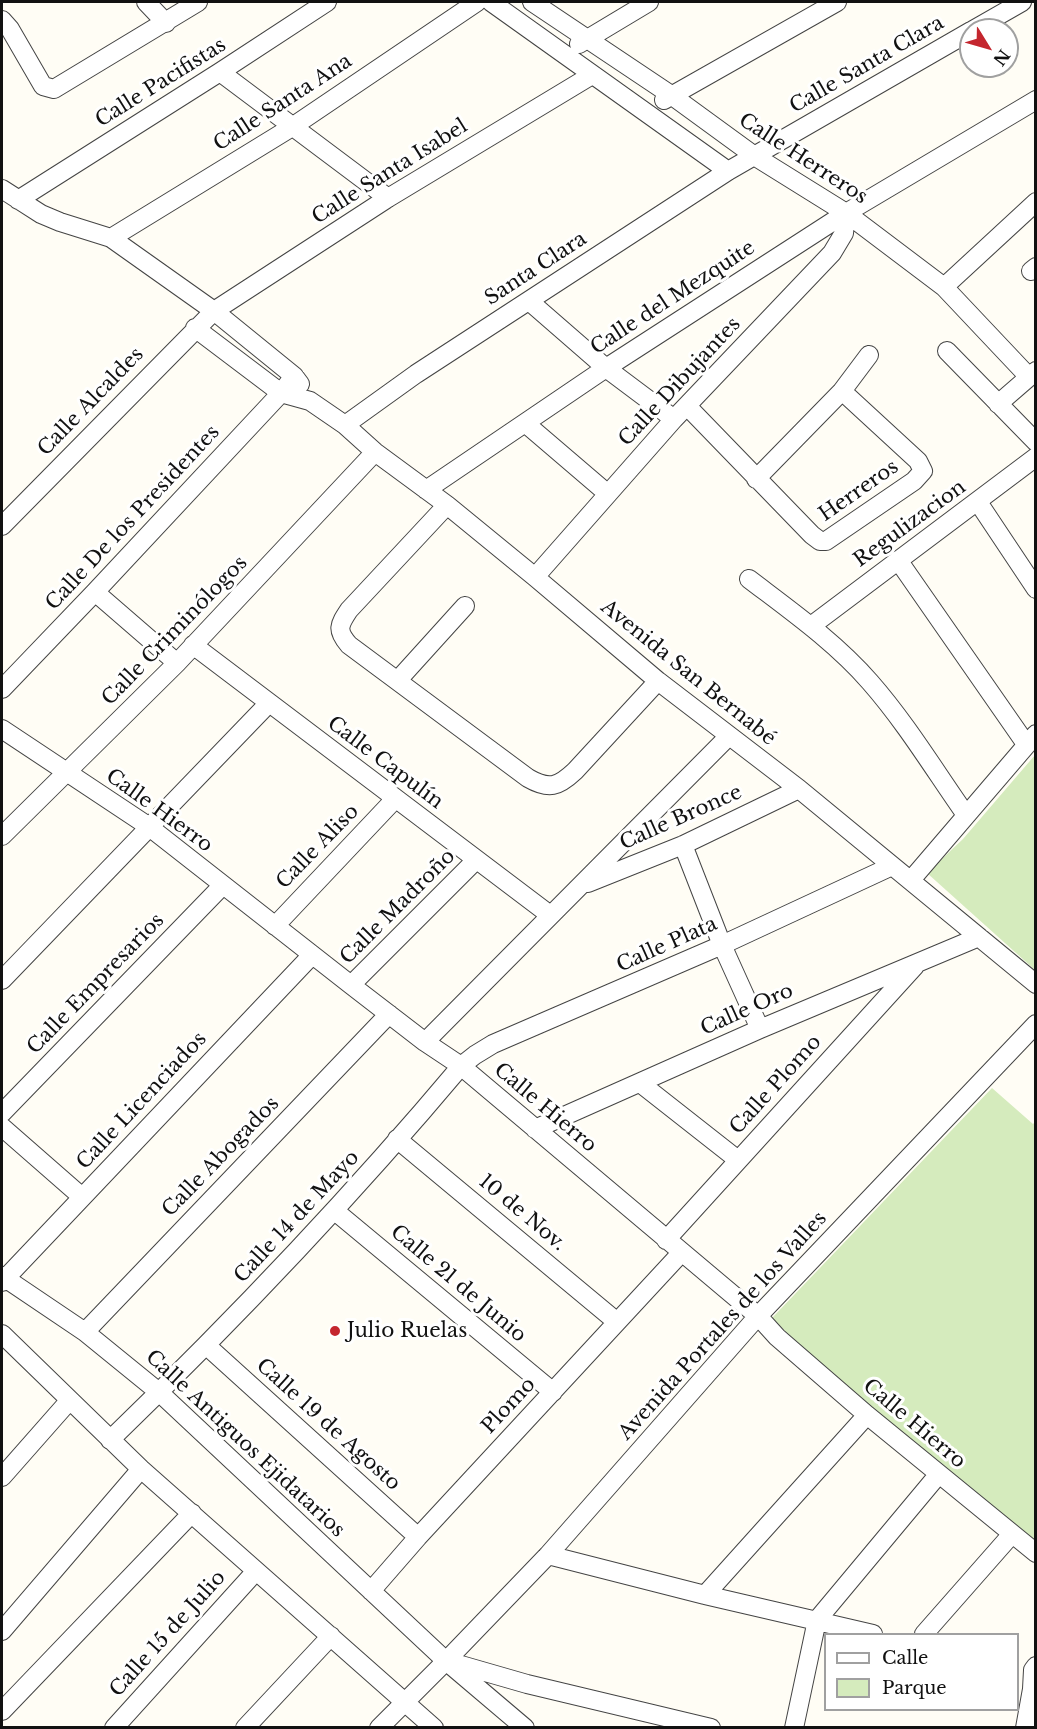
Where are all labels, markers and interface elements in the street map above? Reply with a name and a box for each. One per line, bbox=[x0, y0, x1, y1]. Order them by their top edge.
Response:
street label: Calle Santa Clara bbox=[786, 11, 948, 119]
north arrow bbox=[959, 18, 1019, 78]
street label: Calle Pacifistas bbox=[91, 33, 231, 133]
text: N bbox=[989, 46, 1014, 70]
street label: Calle Santa Ana bbox=[209, 49, 357, 157]
street label: Calle Herreros bbox=[734, 108, 872, 210]
street label: Calle Santa Isabel bbox=[308, 114, 472, 230]
street label: Santa Clara bbox=[481, 227, 591, 311]
street label: Calle del Mezquite bbox=[586, 236, 760, 360]
street label: Calle Dibujantes bbox=[614, 313, 746, 451]
street label: Calle Alcaldes bbox=[33, 343, 149, 461]
street label: Calle De los Presidentes bbox=[41, 421, 225, 615]
street label: Herreros bbox=[815, 455, 903, 527]
street label: Regulizacion bbox=[849, 475, 971, 573]
street label: Calle Criminólogos bbox=[97, 551, 253, 711]
street label: Avenida San Bernabé bbox=[596, 595, 780, 751]
street label: Calle Capulín bbox=[322, 712, 448, 814]
street label: Calle Hierro bbox=[101, 764, 217, 858]
street label: Calle Bronce bbox=[616, 780, 746, 856]
street label: Calle Aliso bbox=[272, 800, 364, 894]
street label: Calle Madroño bbox=[335, 844, 461, 970]
street label: Calle Empresarios bbox=[23, 909, 169, 1059]
street label: Calle Plata bbox=[613, 912, 721, 978]
street label: Calle Oro bbox=[697, 979, 797, 1041]
street label: Calle Licenciados bbox=[72, 1027, 212, 1175]
street label: Calle Plomo bbox=[725, 1030, 827, 1140]
street label: Calle Hierro bbox=[489, 1058, 601, 1158]
street label: Calle Abogados bbox=[158, 1092, 284, 1222]
street label: Calle 14 de Mayo bbox=[229, 1146, 365, 1288]
street label: 10 de Nov. bbox=[474, 1170, 570, 1256]
street label: Avenida Portales de los Valles bbox=[614, 1207, 832, 1445]
street label: Calle 21 de Junio bbox=[385, 1220, 531, 1348]
place label: Julio Ruelas bbox=[347, 1319, 467, 1343]
marker: Julio Ruelas bbox=[328, 1324, 342, 1338]
street label: Calle Antiguos Ejidatarios bbox=[141, 1345, 349, 1543]
street label: Calle 19 de Agosto bbox=[251, 1354, 405, 1496]
street label: Plomo bbox=[477, 1373, 541, 1439]
street label: Calle Hierro bbox=[858, 1374, 970, 1474]
street label: Calle 15 de Julio bbox=[105, 1566, 231, 1702]
legend bbox=[824, 1633, 1019, 1711]
text: Calle bbox=[882, 1647, 928, 1669]
text: Parque bbox=[882, 1677, 947, 1699]

